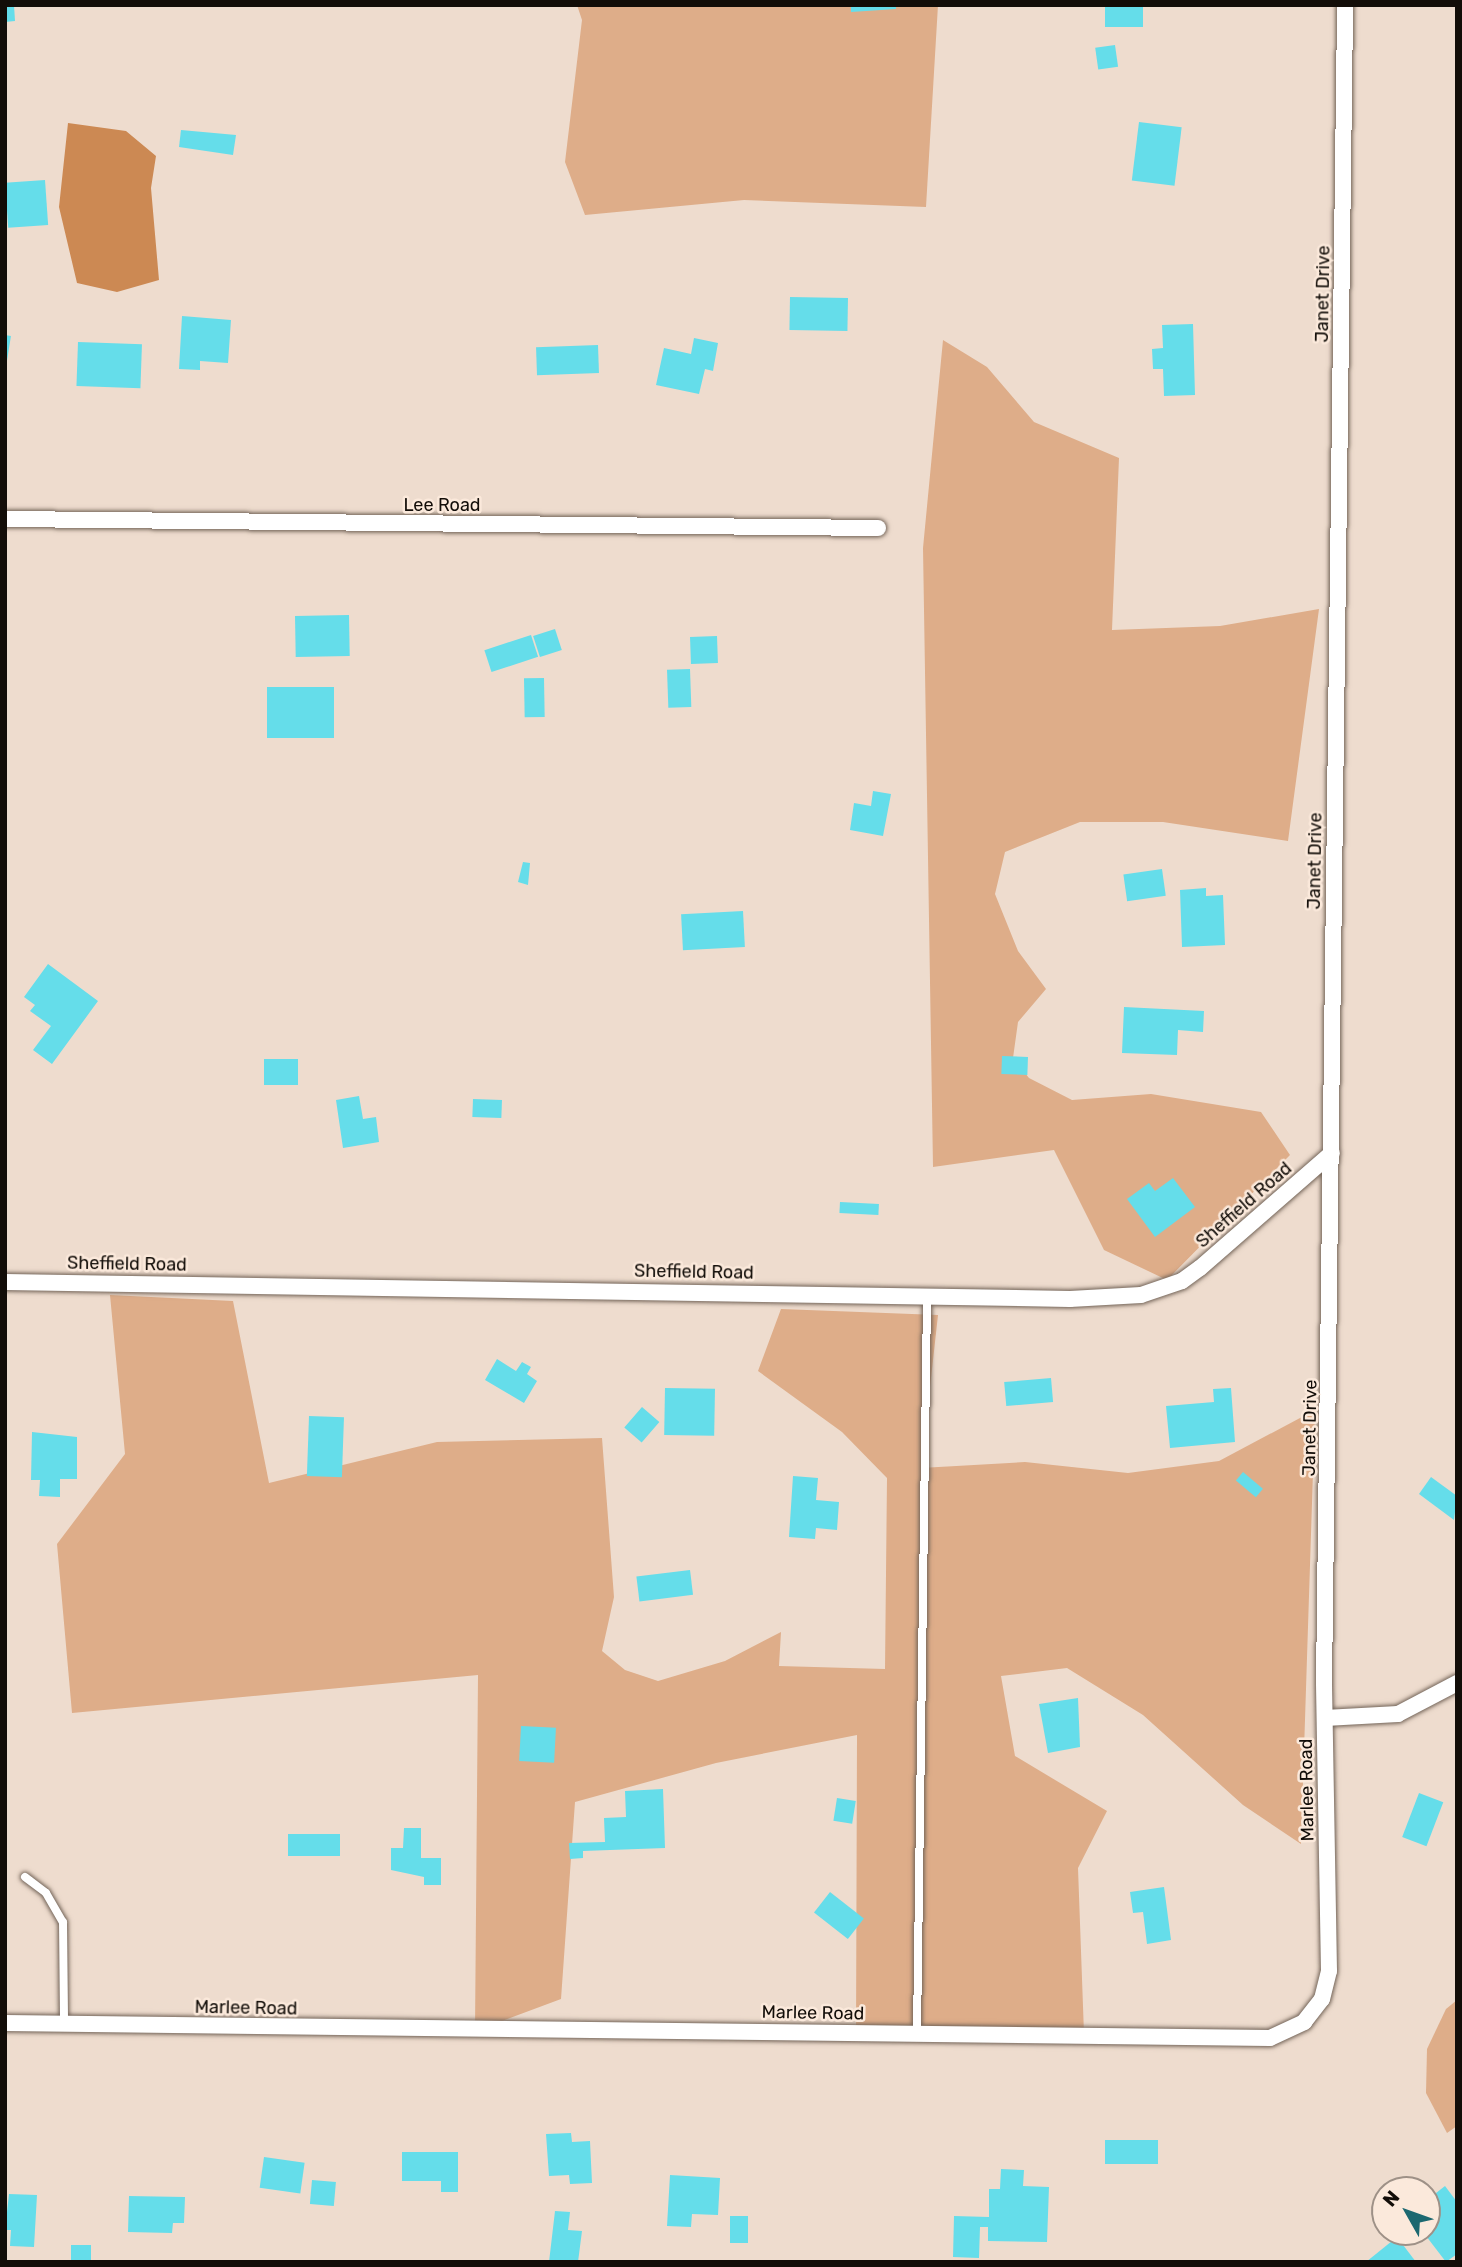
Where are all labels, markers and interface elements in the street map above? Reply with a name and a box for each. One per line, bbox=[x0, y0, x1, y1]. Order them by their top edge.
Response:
street label: Janet Drive bbox=[1311, 245, 1335, 343]
street label: Lee Road bbox=[403, 494, 481, 516]
street label: Janet Drive bbox=[1303, 812, 1327, 910]
street label: Sheffield Road bbox=[1192, 1158, 1296, 1252]
street label: Sheffield Road bbox=[67, 1252, 187, 1276]
street label: Sheffield Road bbox=[634, 1260, 754, 1284]
street label: Janet Drive bbox=[1298, 1379, 1322, 1477]
street label: Marlee Road bbox=[1295, 1738, 1319, 1842]
street label: Marlee Road bbox=[194, 1996, 298, 2020]
street label: Marlee Road bbox=[761, 2001, 865, 2025]
north arrow bbox=[1371, 2176, 1441, 2246]
text: N bbox=[1378, 2186, 1404, 2211]

